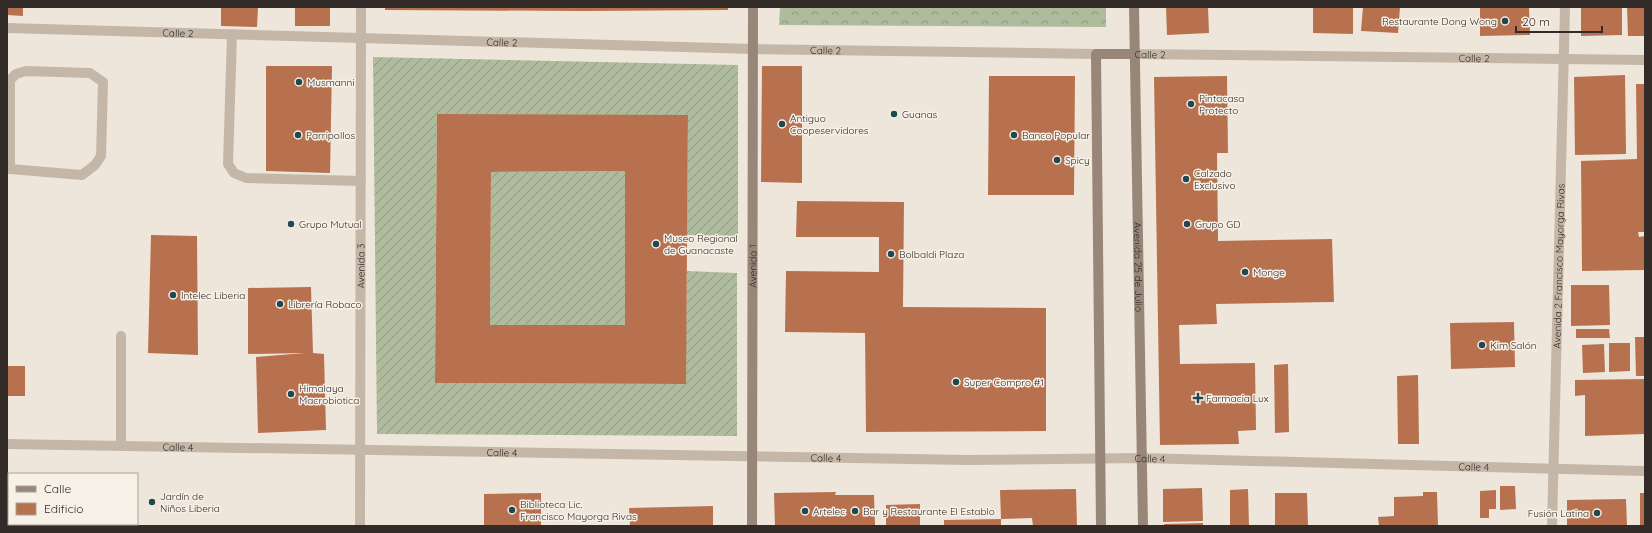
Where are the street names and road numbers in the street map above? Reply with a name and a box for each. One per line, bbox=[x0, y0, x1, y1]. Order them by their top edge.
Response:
street label: Calle 2 bbox=[162, 26, 194, 40]
street label: Calle 2 bbox=[486, 35, 518, 49]
street label: Calle 2 bbox=[810, 43, 842, 57]
street label: Calle 2 bbox=[1134, 47, 1166, 61]
street label: Calle 2 bbox=[1458, 51, 1490, 65]
street label: Avenida 2 Francisco Mayorga Rivas bbox=[1550, 183, 1567, 349]
street label: Avenida 25 de Julio bbox=[1131, 222, 1146, 312]
street label: Avenida 3 bbox=[354, 243, 367, 289]
street label: Avenida 1 bbox=[746, 244, 759, 288]
street label: Calle 4 bbox=[162, 440, 193, 454]
street label: Calle 4 bbox=[486, 445, 517, 459]
street label: Calle 4 bbox=[810, 451, 841, 464]
street label: Calle 4 bbox=[1134, 451, 1165, 465]
street label: Calle 4 bbox=[1458, 460, 1489, 473]

